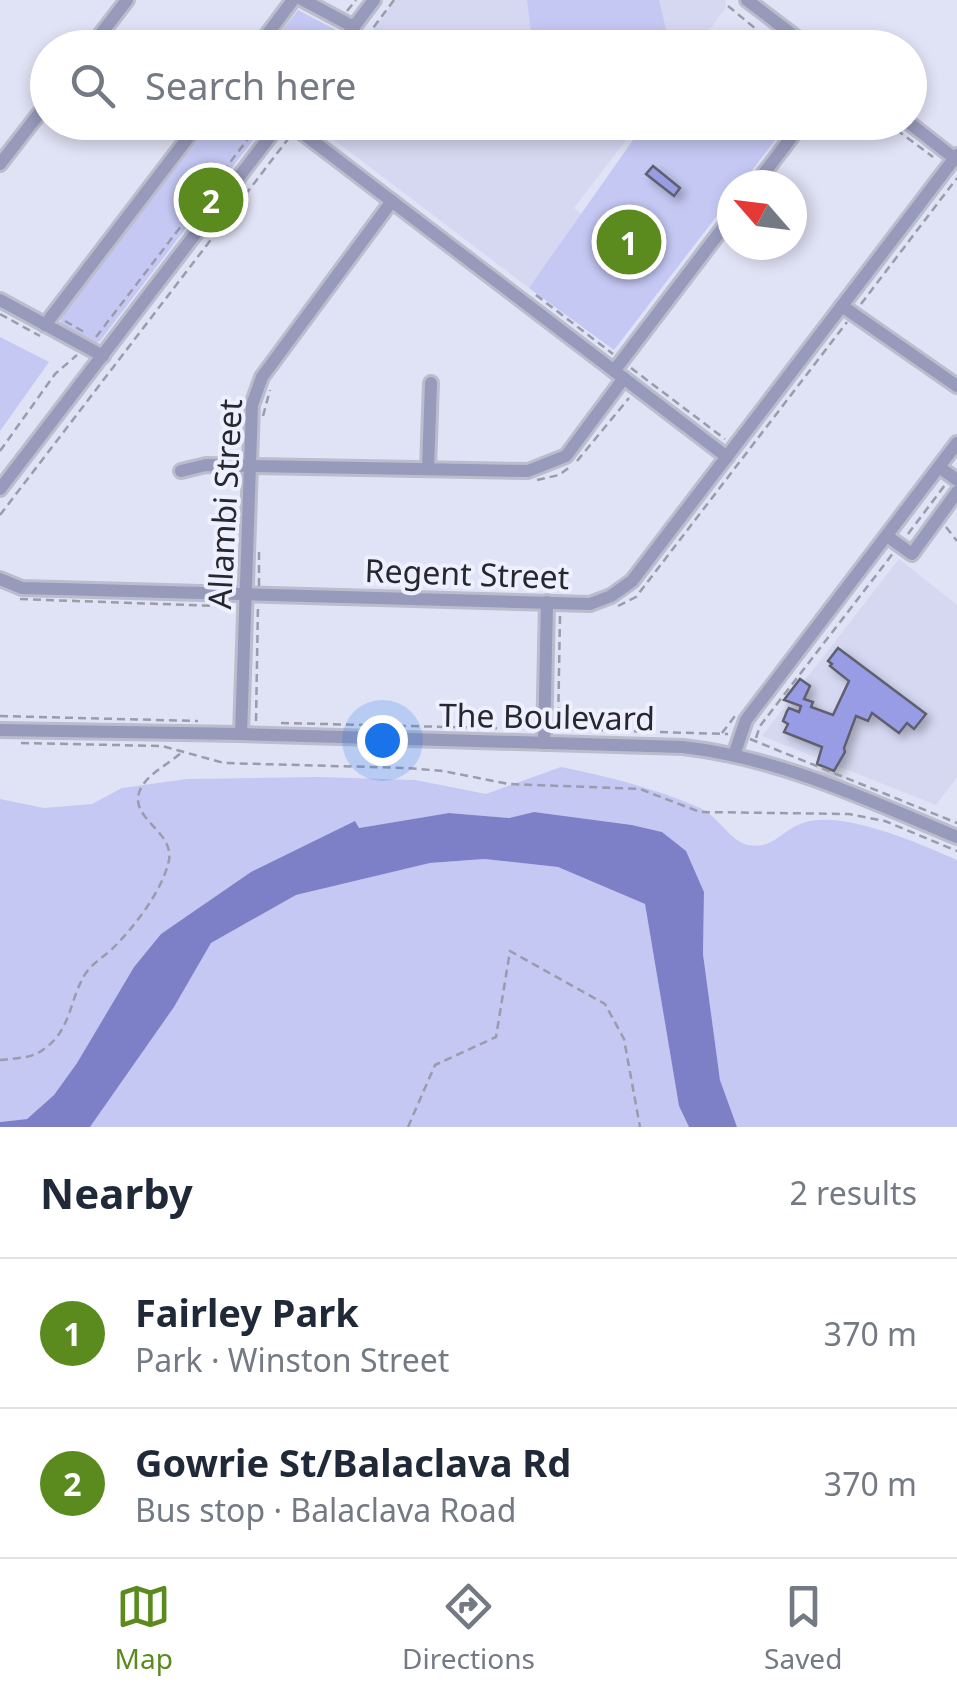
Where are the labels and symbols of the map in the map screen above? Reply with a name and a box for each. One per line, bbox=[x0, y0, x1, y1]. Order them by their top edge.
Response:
pin: 2 bbox=[178, 162, 244, 238]
north arrow bbox=[717, 170, 807, 260]
pin: 1 bbox=[596, 204, 662, 280]
street label: Allambi Street bbox=[197, 398, 251, 610]
street label: Regent Street bbox=[364, 548, 570, 598]
street label: The Boulevard bbox=[439, 693, 655, 739]
your location bbox=[357, 715, 408, 766]

